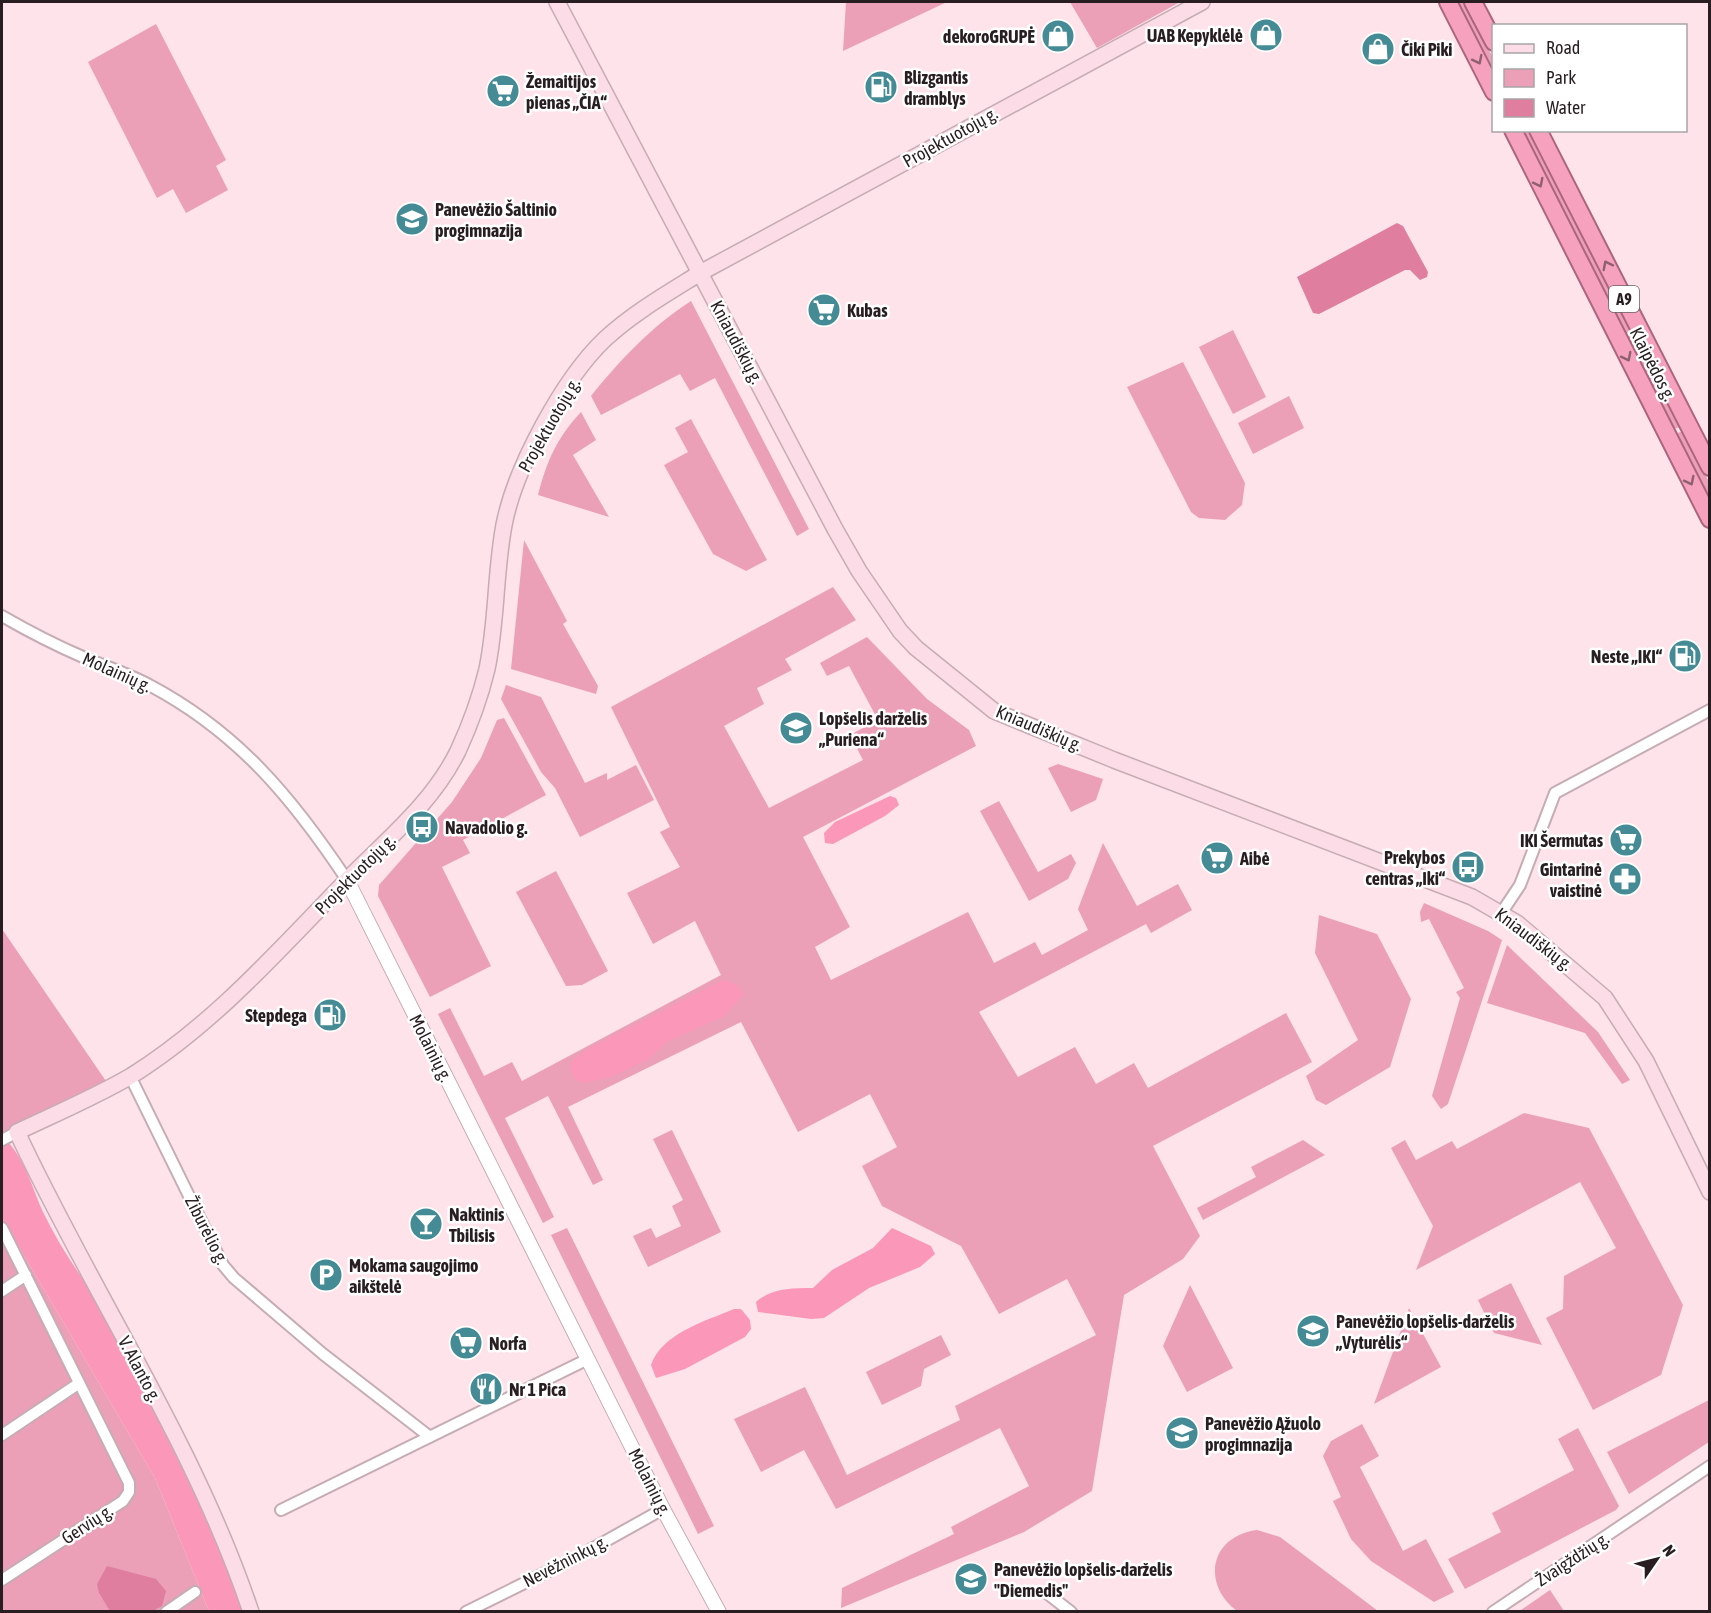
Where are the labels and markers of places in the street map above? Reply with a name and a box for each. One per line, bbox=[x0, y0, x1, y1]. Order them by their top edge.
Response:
shop icon: UAB Kepyklėlė bbox=[1248, 17, 1284, 53]
shop icon: dekoroGRUPĖ bbox=[1040, 18, 1076, 54]
place label: UAB Kepyklėlė bbox=[1147, 25, 1243, 46]
place label: dekoroGRUPĖ bbox=[943, 26, 1035, 47]
shop icon: Čiki Piki bbox=[1360, 31, 1396, 67]
place label: Čiki Piki bbox=[1401, 39, 1452, 60]
place label: Blizgantis dramblys bbox=[904, 67, 969, 109]
fuel station icon: Blizgantis dramblys bbox=[863, 69, 899, 105]
place label: Žemaitijos pienas „ČIA“ bbox=[526, 71, 607, 113]
supermarket icon: Žemaitijos pienas „ČIA“ bbox=[485, 73, 521, 109]
place label: Panevėžio Šaltinio progimnazija bbox=[435, 199, 557, 241]
school or university icon: Panevėžio Šaltinio progimnazija bbox=[394, 201, 430, 237]
supermarket icon: Kubas bbox=[806, 292, 842, 328]
place label: Kubas bbox=[847, 300, 888, 321]
fuel station icon: Neste „IKI“ bbox=[1667, 638, 1703, 674]
place label: Neste „IKI“ bbox=[1591, 646, 1663, 667]
place label: Lopšelis darželis „Puriena“ bbox=[818, 708, 928, 750]
school or university icon: Lopšelis darželis „Puriena“ bbox=[778, 710, 814, 746]
bus stop icon: Navadolio g. bbox=[404, 809, 440, 845]
place label: Navadolio g. bbox=[445, 817, 527, 838]
supermarket icon: IKI Šermutas bbox=[1608, 822, 1644, 858]
place label: IKI Šermutas bbox=[1520, 830, 1604, 851]
supermarket icon: Aibė bbox=[1199, 840, 1235, 876]
place label: Prekybos centras „Iki“ bbox=[1365, 847, 1446, 889]
place label: Aibė bbox=[1239, 848, 1270, 869]
bus stop icon: Prekybos centras „Iki“ bbox=[1450, 849, 1486, 885]
place label: Gintarinė vaistinė bbox=[1540, 859, 1602, 901]
pharmacy icon: Gintarinė vaistinė bbox=[1607, 861, 1643, 897]
fuel station icon: Stepdega bbox=[312, 997, 348, 1033]
place label: Stepdega bbox=[245, 1005, 307, 1026]
place label: Naktinis Tbilisis bbox=[449, 1204, 505, 1246]
bar icon: Naktinis Tbilisis bbox=[408, 1206, 444, 1242]
place label: Mokama saugojimo aikštelė bbox=[349, 1255, 479, 1297]
parking icon: Mokama saugojimo aikštelė bbox=[308, 1257, 344, 1293]
place label: Panevėžio lopšelis-darželis „Vyturėlis“ bbox=[1335, 1311, 1515, 1353]
school or university icon: Panevėžio lopšelis-darželis „Vyturėlis“ bbox=[1295, 1313, 1331, 1349]
supermarket icon: Norfa bbox=[448, 1325, 484, 1361]
place label: Norfa bbox=[489, 1333, 527, 1354]
restaurant icon: Nr 1 Pica bbox=[468, 1371, 504, 1407]
place label: Nr 1 Pica bbox=[509, 1379, 566, 1400]
place label: Panevėžio Ąžuolo progimnazija bbox=[1205, 1413, 1321, 1455]
school or university icon: Panevėžio Ąžuolo progimnazija bbox=[1164, 1415, 1200, 1451]
place label: Panevėžio lopšelis-darželis "Diemedis" bbox=[994, 1559, 1173, 1601]
school or university icon: Panevėžio lopšelis-darželis "Diemedis" bbox=[953, 1561, 989, 1597]

